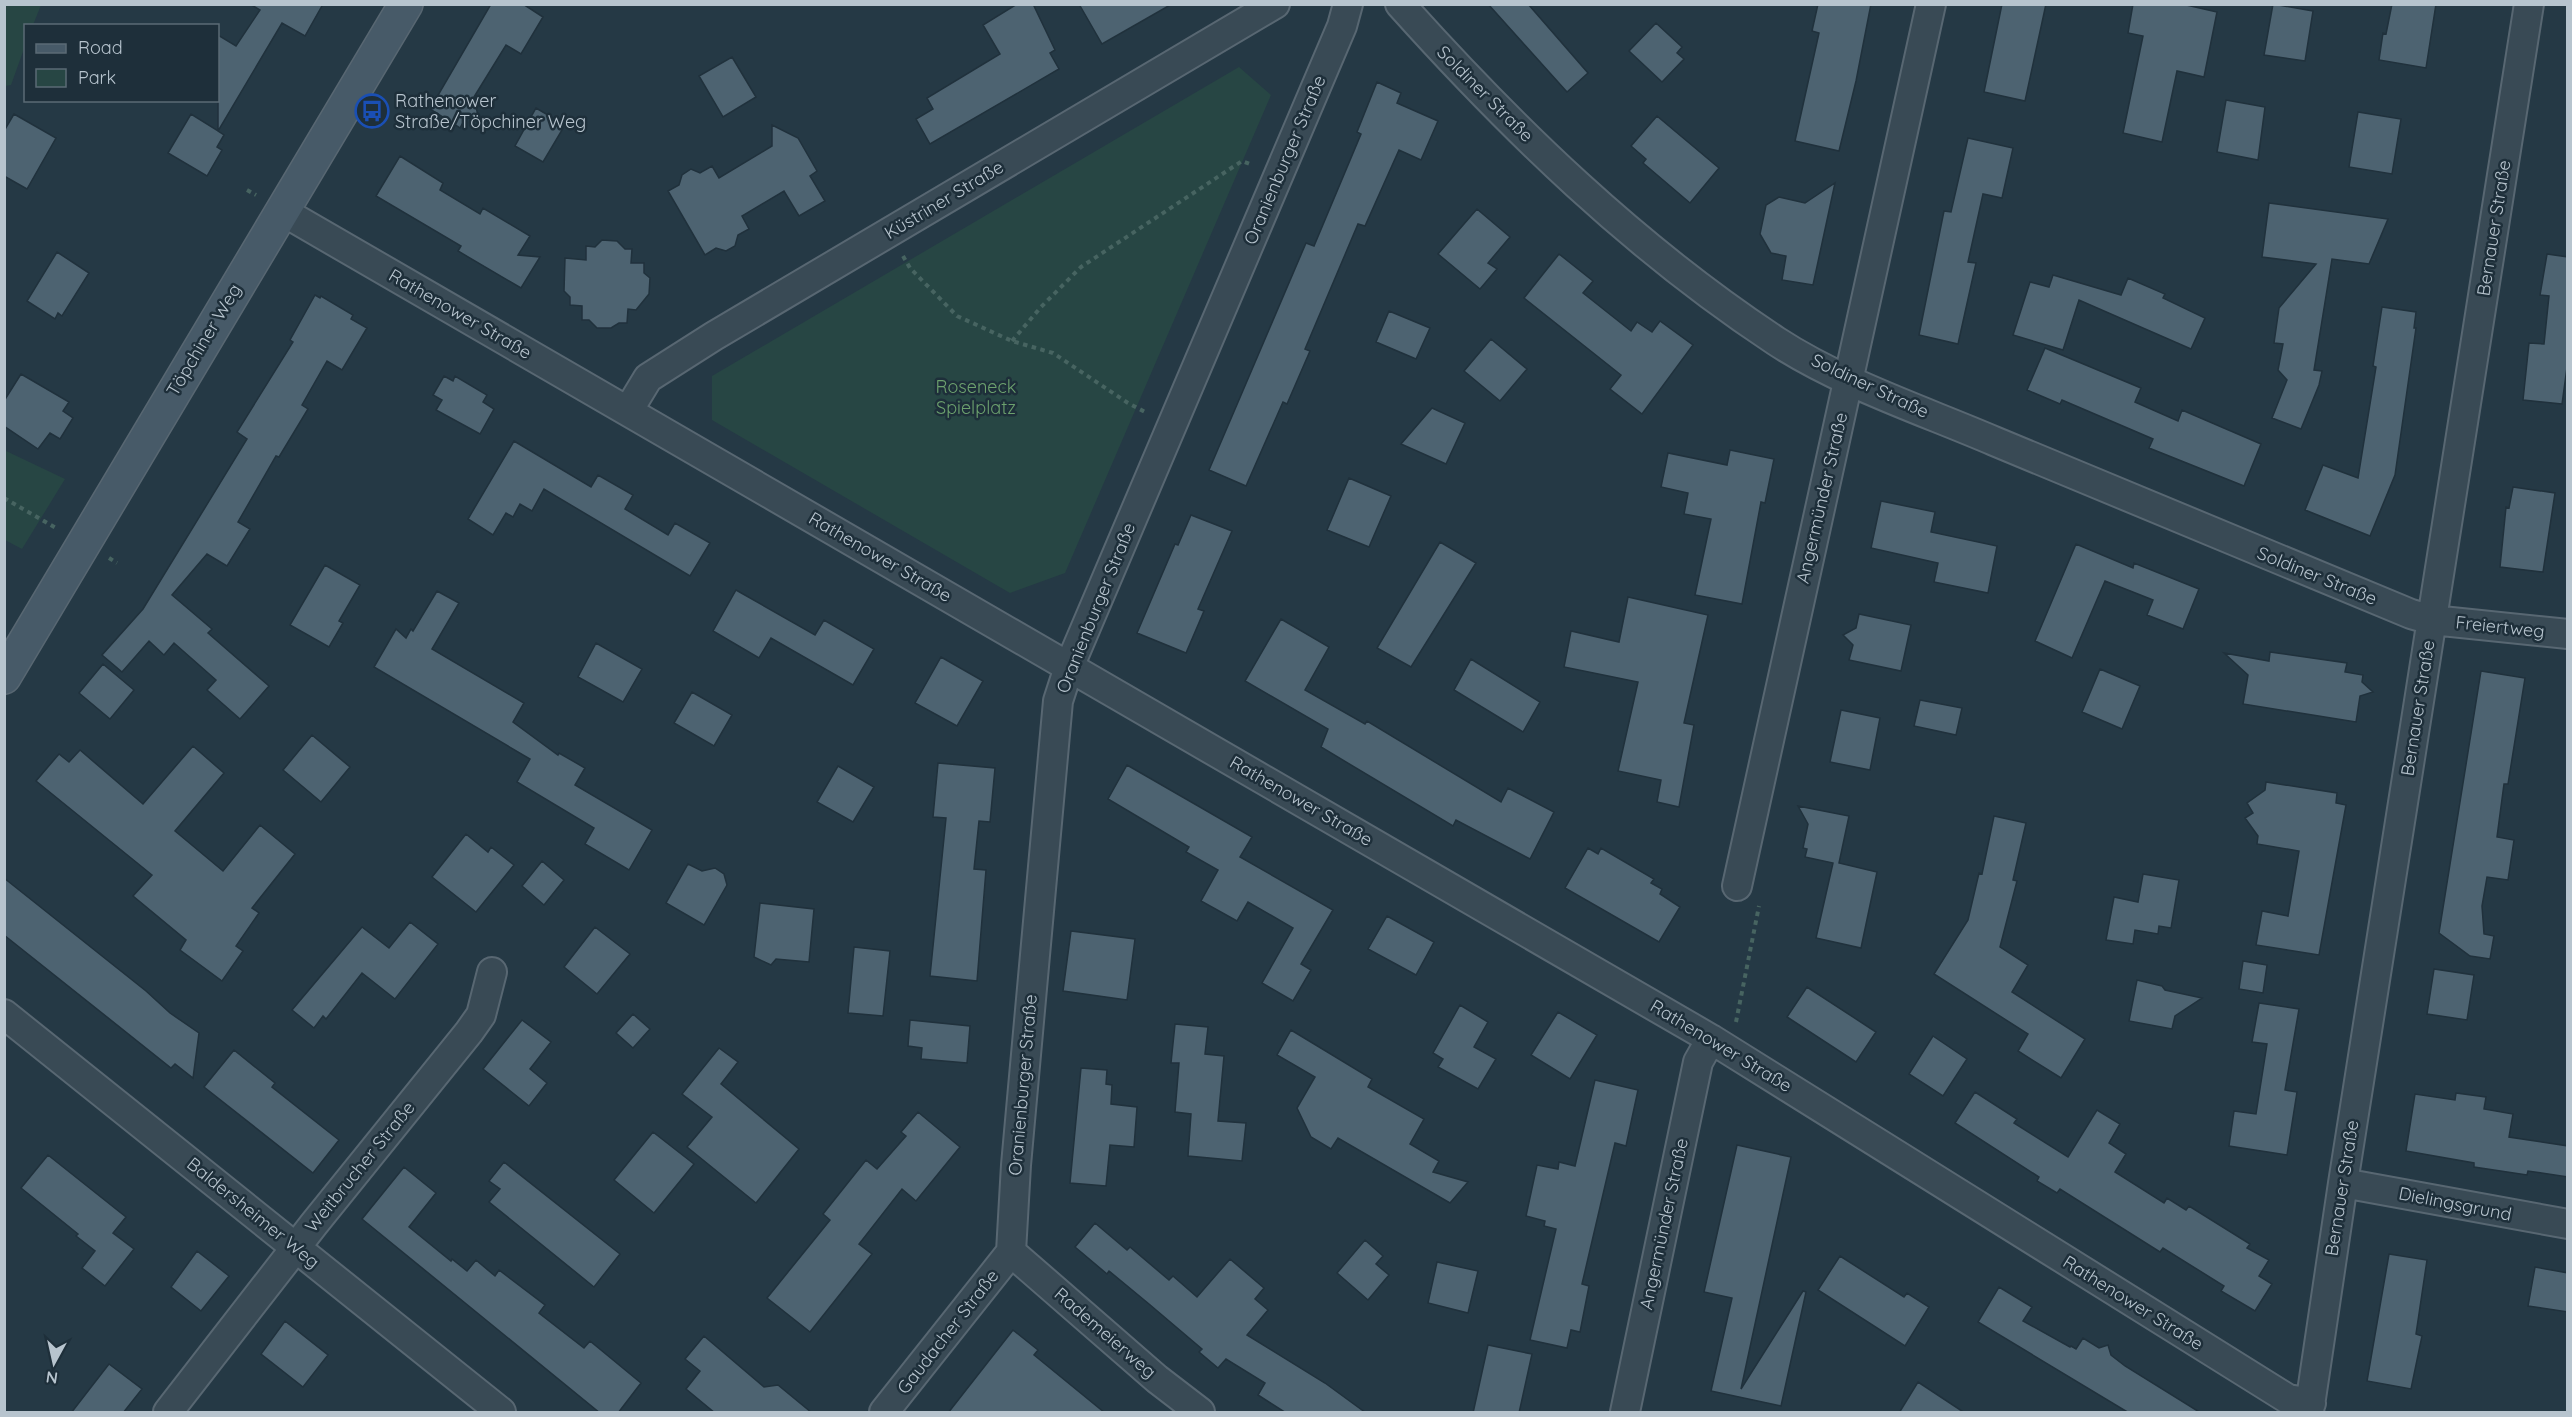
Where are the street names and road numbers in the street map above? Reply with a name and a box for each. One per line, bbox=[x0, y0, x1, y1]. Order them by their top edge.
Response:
street label: Soldiner Straße bbox=[1432, 41, 1538, 147]
street label: Oranienburger Straße bbox=[1238, 72, 1331, 248]
street label: Küstriner Straße bbox=[880, 155, 1007, 244]
street label: Bernauer Straße bbox=[2471, 158, 2516, 297]
street label: Rathenower Straße bbox=[385, 263, 536, 364]
street label: Töpchiner Weg bbox=[161, 279, 246, 400]
street label: Soldiner Straße bbox=[1808, 348, 1933, 423]
street label: Angermünder Straße bbox=[1791, 410, 1852, 586]
street label: Rathenower Straße bbox=[805, 506, 956, 607]
street label: Oranienburger Straße bbox=[1051, 519, 1140, 696]
street label: Soldiner Straße bbox=[2254, 541, 2380, 610]
street label: Freiertweg bbox=[2454, 610, 2546, 643]
street label: Bernauer Straße bbox=[2395, 638, 2440, 777]
street label: Rathenower Straße bbox=[1226, 750, 1377, 851]
street label: Oranienburger Straße bbox=[1003, 993, 1042, 1177]
street label: Rathenower Straße bbox=[1646, 994, 1796, 1097]
street label: Weitbrucher Straße bbox=[300, 1097, 419, 1237]
street label: Bernauer Straße bbox=[2319, 1118, 2364, 1257]
street label: Angermünder Straße bbox=[1634, 1136, 1693, 1312]
street label: Baldersheimer Weg bbox=[182, 1152, 324, 1273]
street label: Dielingsgrund bbox=[2397, 1181, 2514, 1226]
street label: Rathenower Straße bbox=[2059, 1250, 2208, 1355]
street label: Gaudacher Straße bbox=[892, 1265, 1003, 1399]
street label: Rademeierweg bbox=[1050, 1282, 1161, 1383]

